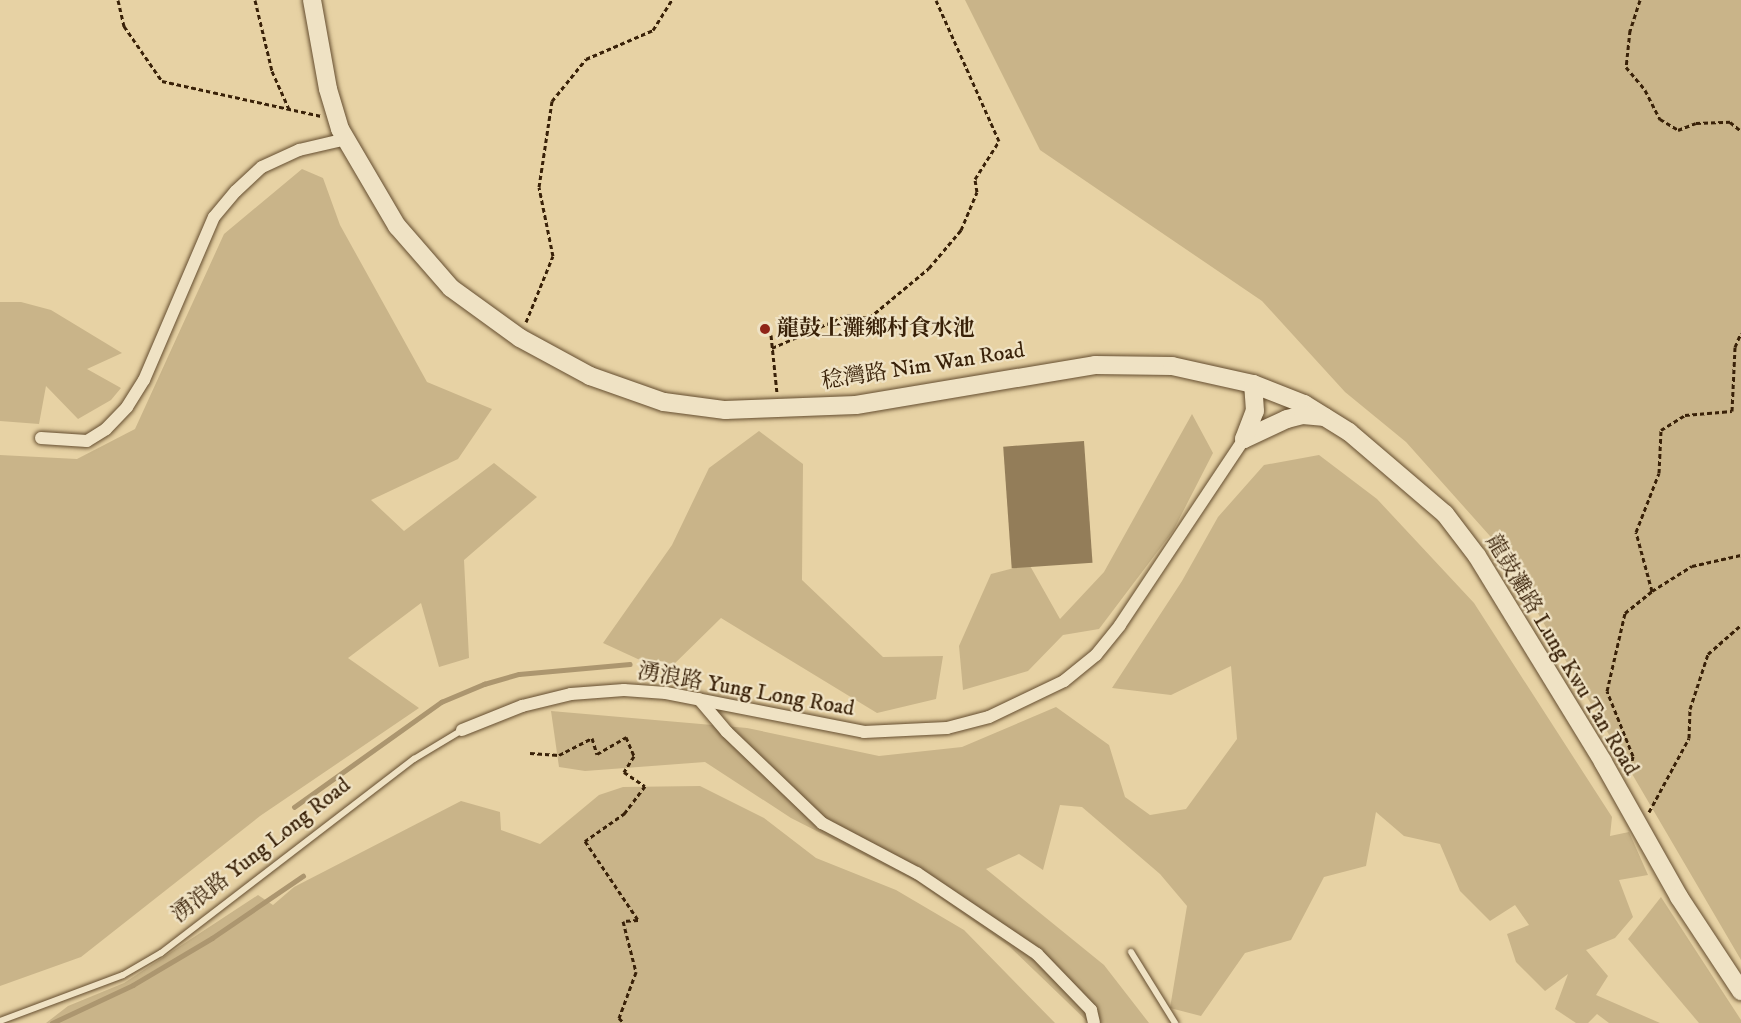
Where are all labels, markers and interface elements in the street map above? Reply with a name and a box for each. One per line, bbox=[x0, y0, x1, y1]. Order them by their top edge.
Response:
place label: 龍鼓上灘鄉村食水池 bbox=[777, 316, 975, 342]
marker: 龍鼓上灘鄉村食水池 bbox=[758, 322, 772, 336]
street label: 稔灣路 Nim Wan Road bbox=[820, 337, 1026, 395]
street label: 龍鼓灘路 Lung Kwu Tan Road bbox=[1480, 530, 1644, 780]
street label: 湧浪路 Yung Long Road bbox=[635, 658, 857, 722]
street label: 湧浪路 Yung Long Road bbox=[166, 772, 356, 928]

